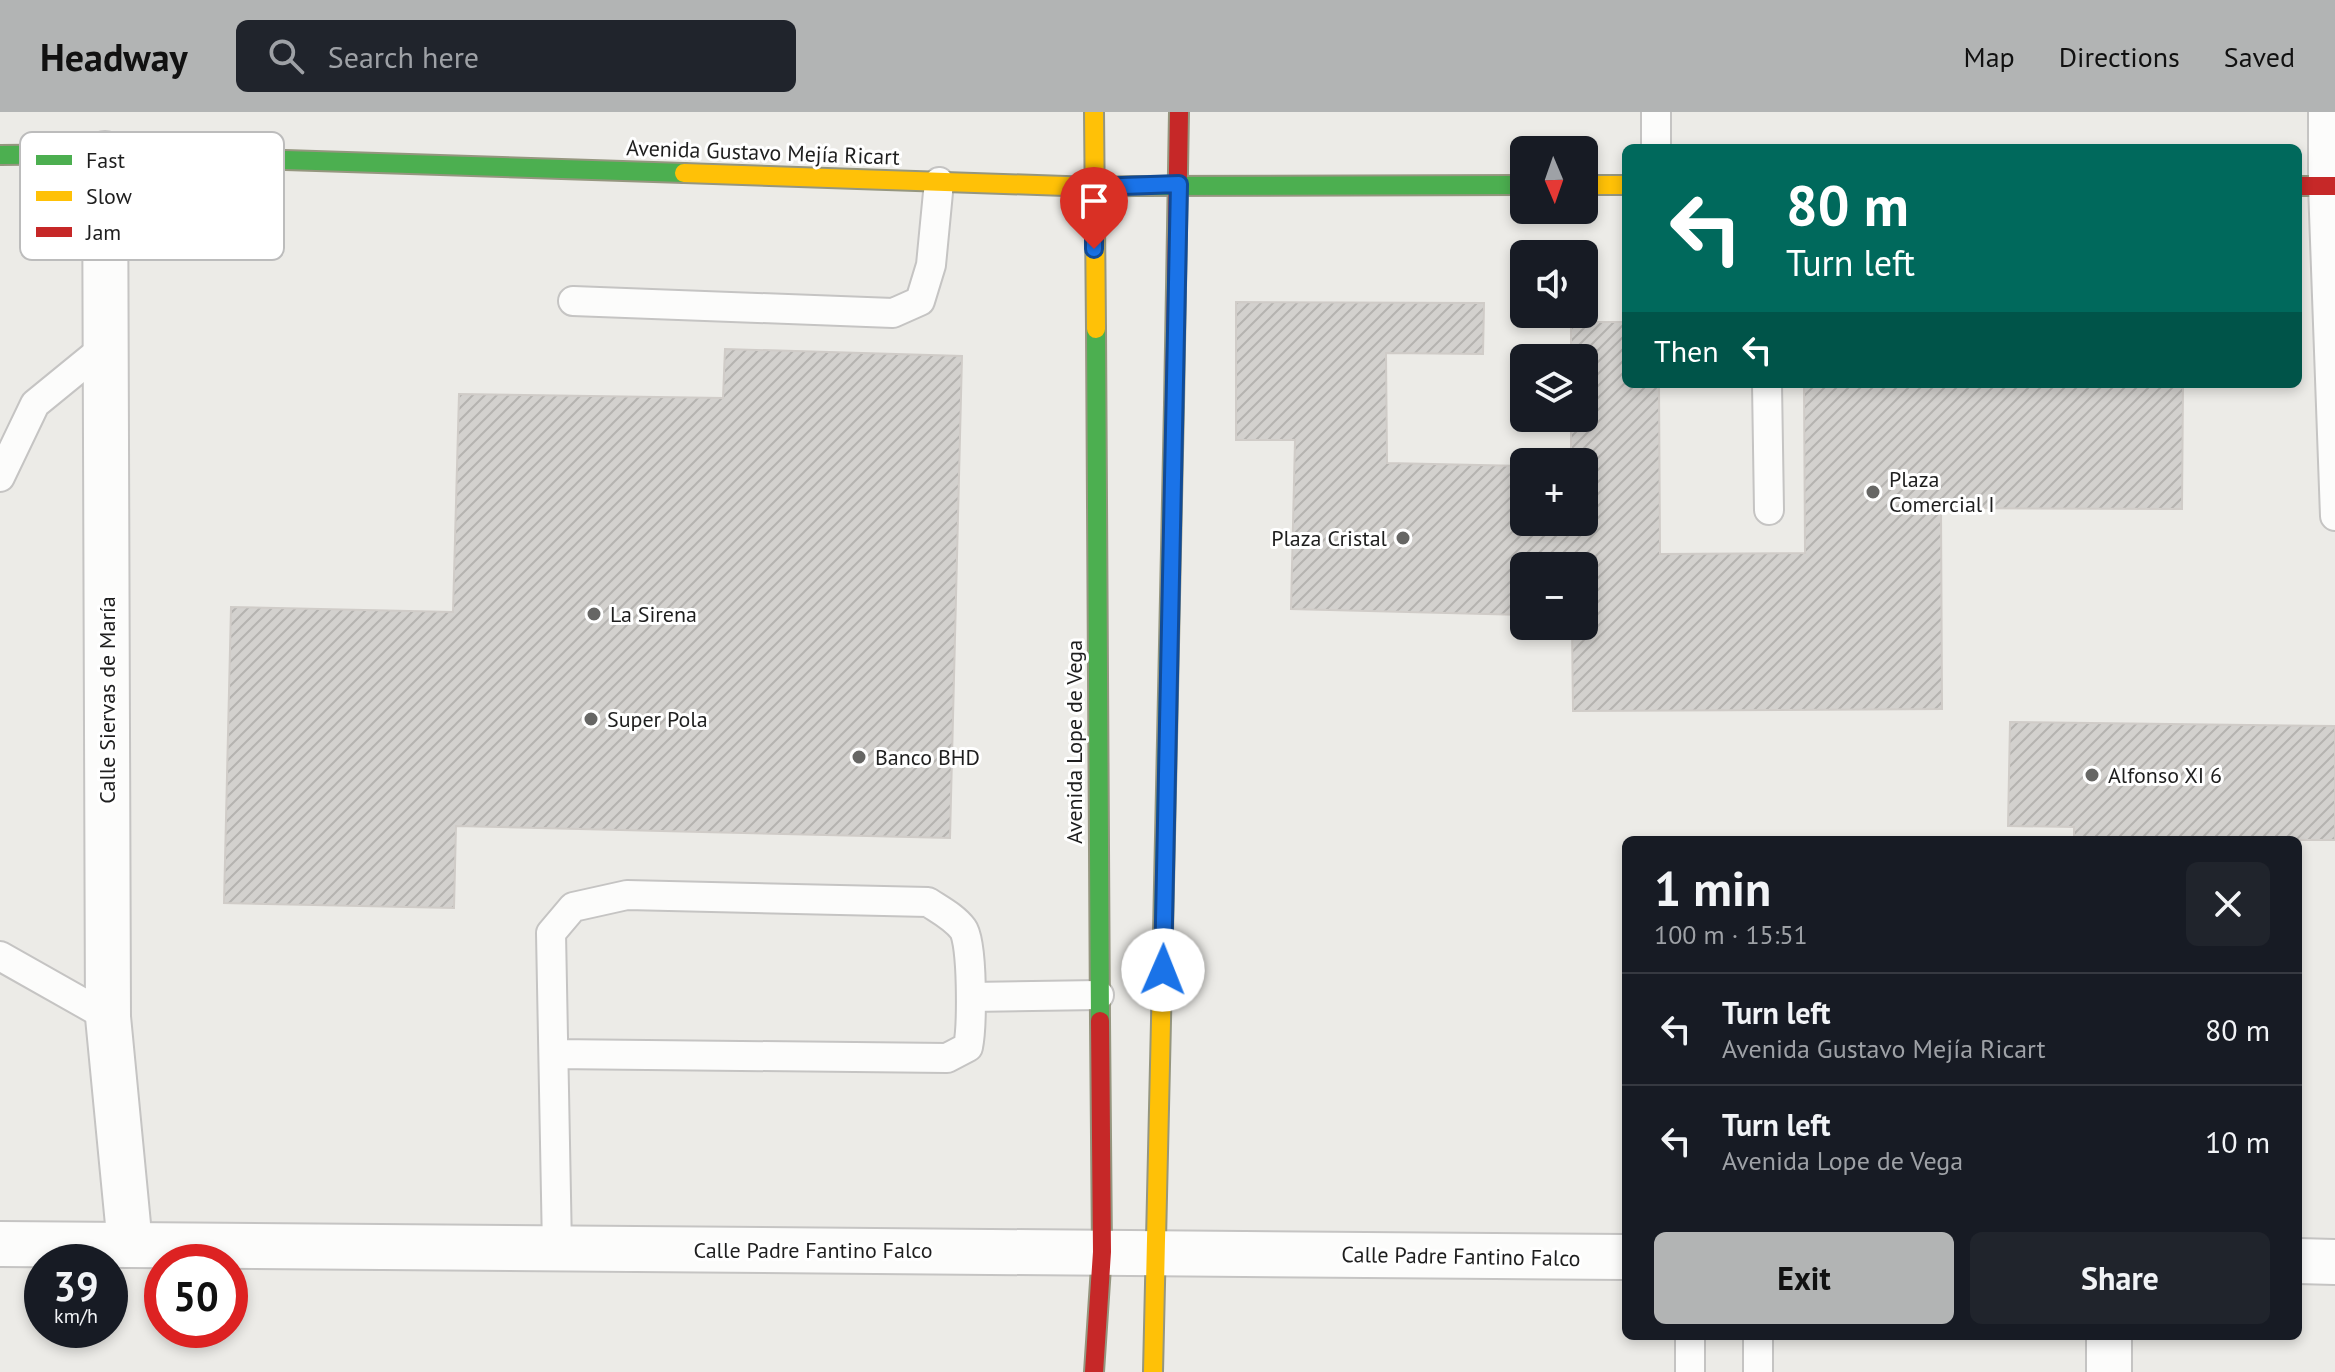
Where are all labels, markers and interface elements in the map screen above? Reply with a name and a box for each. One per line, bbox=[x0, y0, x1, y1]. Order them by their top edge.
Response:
search box bbox=[236, 20, 796, 92]
text: Headway bbox=[40, 32, 188, 81]
icon: search bbox=[264, 34, 308, 78]
text: Search here bbox=[328, 37, 479, 76]
text: Map bbox=[1964, 38, 2015, 75]
text: Directions bbox=[2059, 38, 2180, 75]
text: Saved bbox=[2224, 38, 2295, 75]
legend bbox=[20, 132, 284, 260]
street label: Avenida Gustavo Mejía Ricart bbox=[626, 133, 901, 171]
north arrow bbox=[1510, 136, 1598, 224]
map controls bbox=[1510, 136, 1598, 640]
text: Fast bbox=[86, 146, 126, 174]
pin bbox=[1060, 167, 1128, 249]
text: 80 m bbox=[1786, 169, 1909, 241]
icon: left bbox=[1654, 176, 1758, 280]
icon: arrive bbox=[1072, 179, 1116, 223]
text: Slow bbox=[86, 182, 132, 210]
text: Jam bbox=[85, 218, 121, 246]
text: Turn left bbox=[1786, 239, 1915, 286]
button: sound bbox=[1510, 240, 1598, 328]
icon: left bbox=[1735, 328, 1779, 372]
text: Then bbox=[1654, 331, 1719, 370]
button: layers bbox=[1510, 344, 1598, 432]
button: + bbox=[1510, 448, 1598, 536]
place label: Plaza Comercial I bbox=[1889, 465, 1995, 518]
marker: Plaza Comercial I bbox=[1864, 483, 1882, 501]
place label: Plaza Cristal bbox=[1271, 524, 1388, 552]
marker: Plaza Cristal bbox=[1394, 529, 1412, 547]
button: − bbox=[1510, 552, 1598, 640]
street label: Calle Siervas de María bbox=[93, 596, 121, 804]
place label: La Sirena bbox=[610, 600, 697, 628]
marker: La Sirena bbox=[585, 605, 603, 623]
street label: Avenida Lope de Vega bbox=[1060, 640, 1088, 844]
place label: Super Pola bbox=[607, 705, 708, 733]
marker: Super Pola bbox=[582, 710, 600, 728]
place label: Banco BHD bbox=[875, 743, 980, 771]
marker: Banco BHD bbox=[850, 748, 868, 766]
place label: Alfonso XI 6 bbox=[2108, 761, 2222, 789]
marker: Alfonso XI 6 bbox=[2083, 766, 2101, 784]
text: 1 min bbox=[1654, 857, 1771, 919]
button: close bbox=[2186, 862, 2270, 946]
text: 100 m · 15:51 bbox=[1654, 918, 1808, 951]
position arrow bbox=[1121, 928, 1205, 1012]
text: Turn left bbox=[1722, 993, 1830, 1032]
icon: left bbox=[1654, 1007, 1698, 1051]
text: 80 m bbox=[2205, 1010, 2270, 1049]
text: Avenida Gustavo Mejía Ricart bbox=[1722, 1032, 2046, 1065]
text: Turn left bbox=[1722, 1105, 1830, 1144]
icon: left bbox=[1654, 1119, 1698, 1163]
text: 10 m bbox=[2205, 1122, 2270, 1161]
text: Avenida Lope de Vega bbox=[1722, 1144, 1963, 1177]
button: Exit bbox=[1654, 1232, 1954, 1324]
button: Share bbox=[1970, 1232, 2270, 1324]
street label: Calle Padre Fantino Falco bbox=[693, 1236, 933, 1264]
street label: Calle Padre Fantino Falco bbox=[1341, 1240, 1581, 1272]
speed limit sign: 50 bbox=[144, 1244, 248, 1348]
text: 39 bbox=[53, 1260, 99, 1312]
text: km/h bbox=[54, 1303, 98, 1329]

